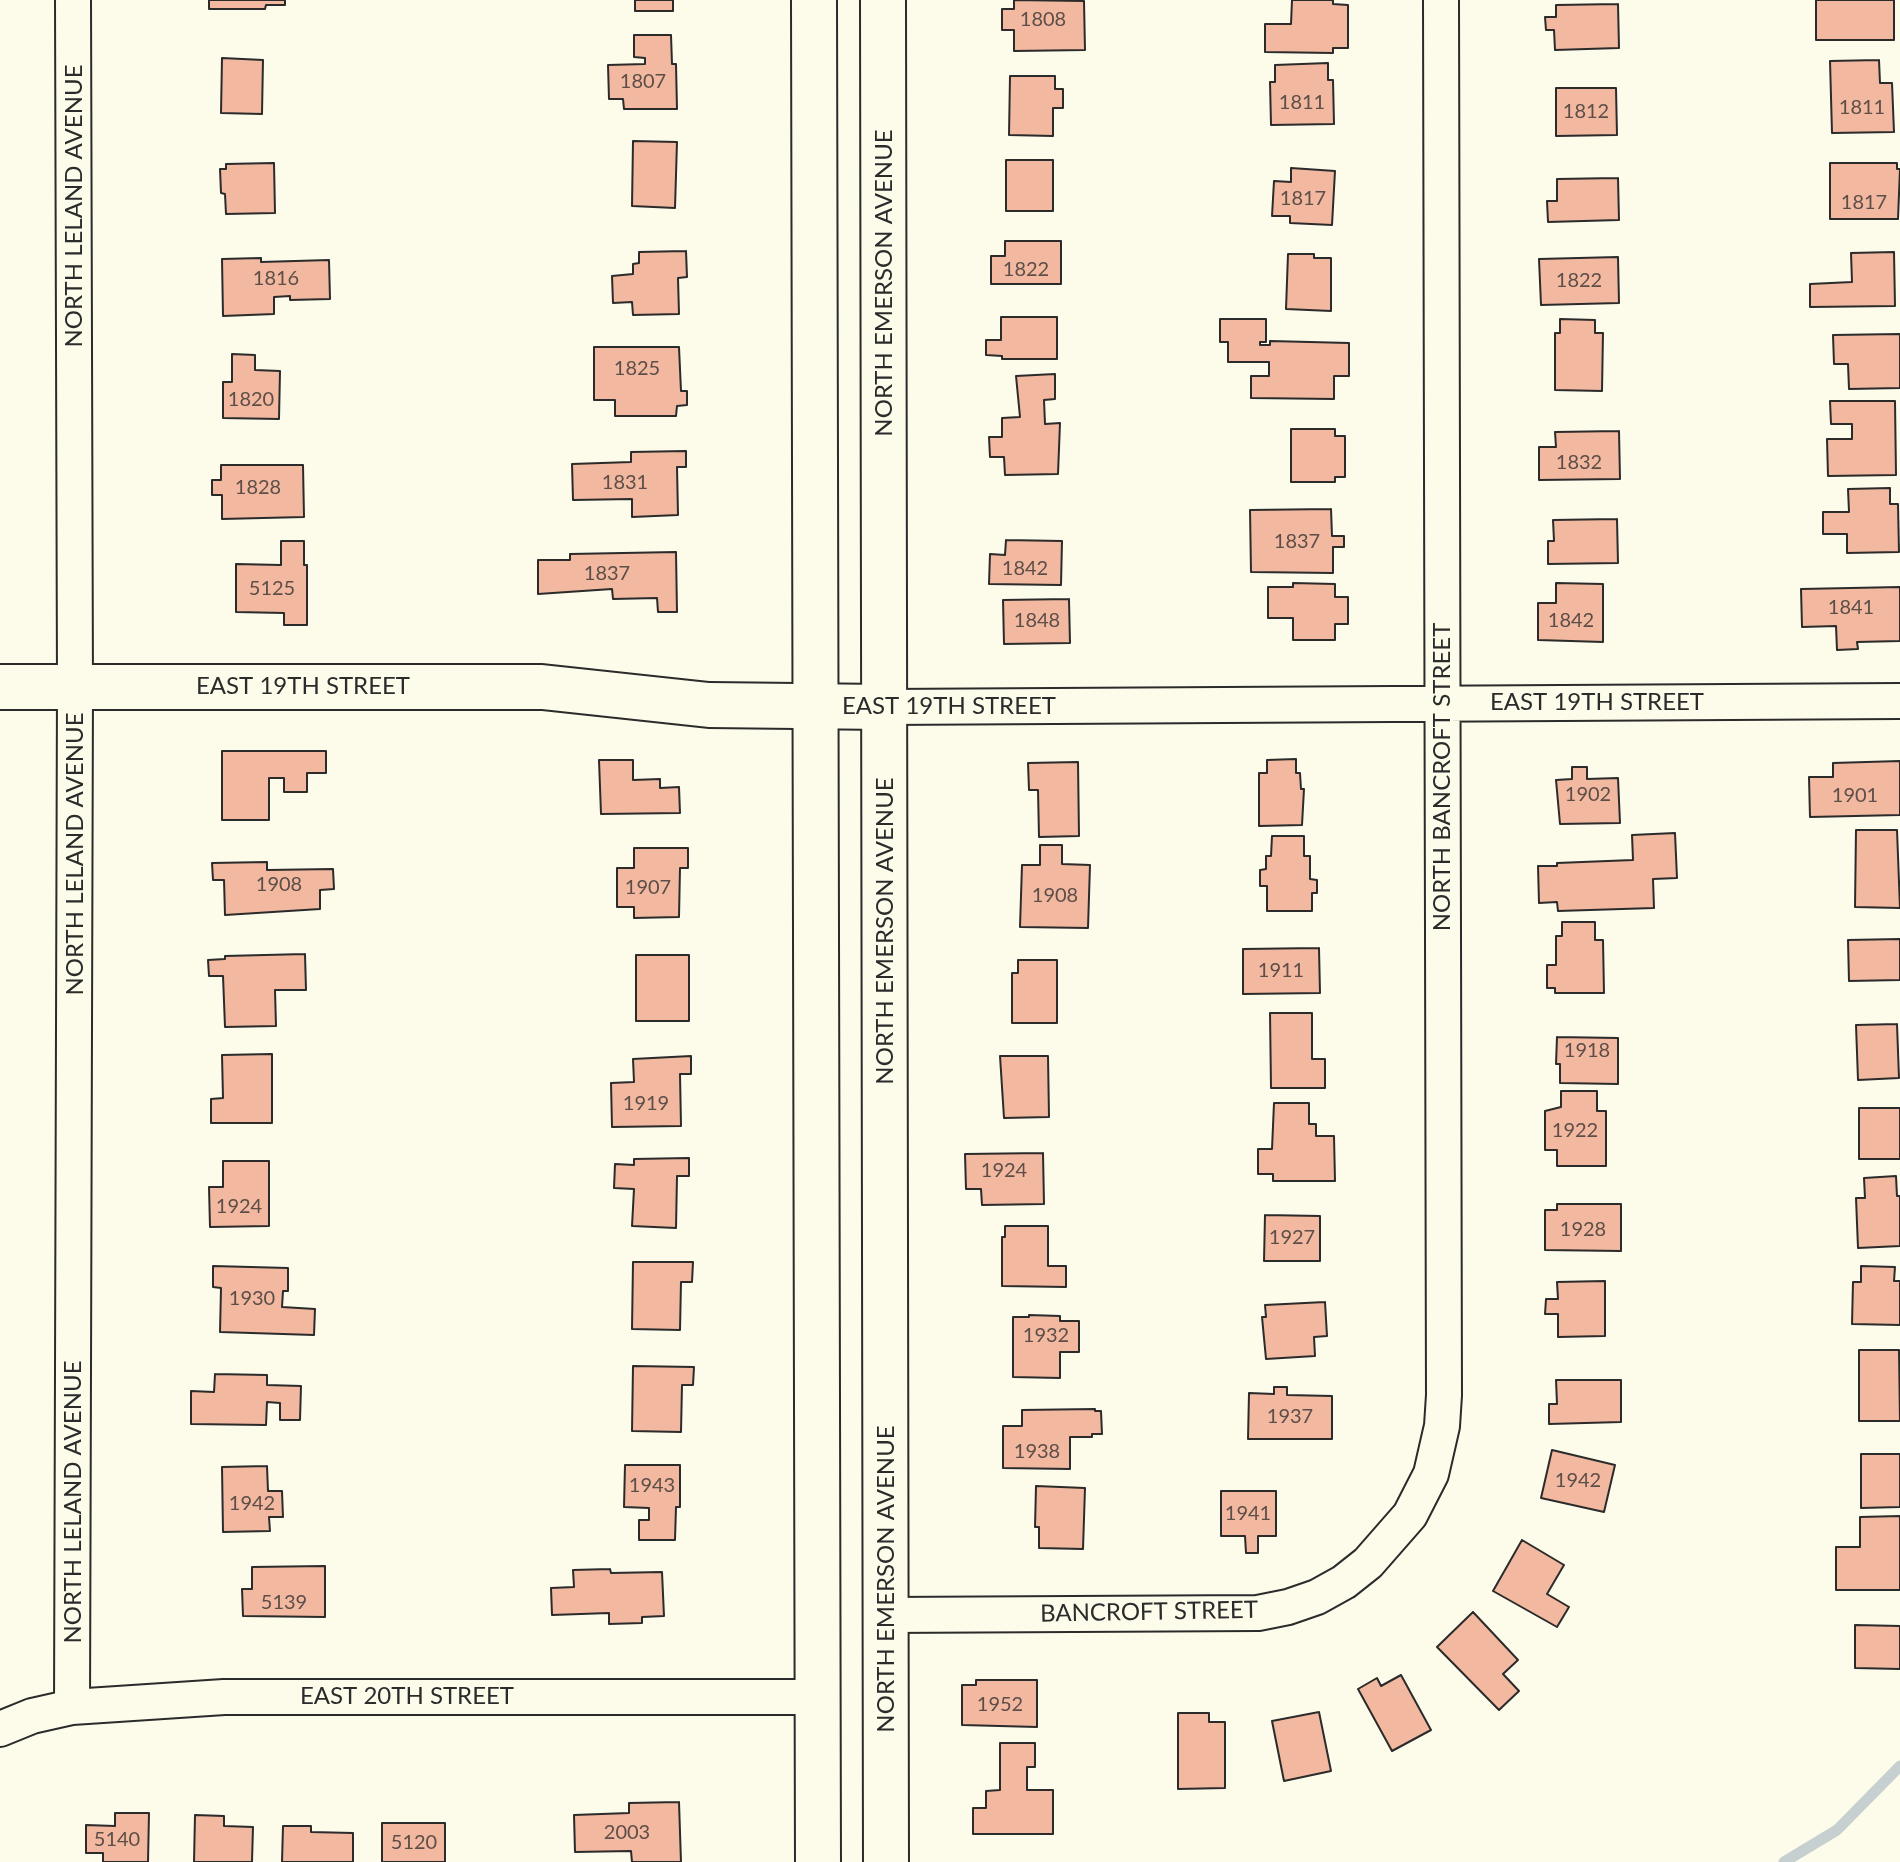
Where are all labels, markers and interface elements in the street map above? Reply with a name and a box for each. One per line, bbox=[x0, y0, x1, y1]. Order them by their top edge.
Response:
house number: 1808 bbox=[1020, 8, 1066, 32]
street label: NORTH LELAND AVENUE bbox=[60, 64, 88, 348]
house number: 1807 bbox=[620, 70, 666, 94]
house number: 1811 bbox=[1279, 91, 1325, 115]
house number: 1811 bbox=[1839, 96, 1885, 120]
house number: 1812 bbox=[1563, 100, 1609, 124]
street label: NORTH EMERSON AVENUE bbox=[870, 129, 898, 437]
house number: 1817 bbox=[1280, 187, 1326, 211]
house number: 1817 bbox=[1841, 191, 1887, 215]
house number: 1822 bbox=[1003, 258, 1049, 282]
house number: 1816 bbox=[253, 267, 299, 291]
house number: 1822 bbox=[1556, 269, 1602, 293]
house number: 1825 bbox=[614, 357, 660, 381]
house number: 1820 bbox=[228, 388, 274, 412]
house number: 1832 bbox=[1556, 451, 1602, 475]
house number: 1831 bbox=[602, 471, 648, 495]
house number: 1828 bbox=[235, 476, 281, 500]
house number: 1837 bbox=[1274, 530, 1320, 554]
house number: 1842 bbox=[1002, 557, 1048, 581]
house number: 1837 bbox=[584, 562, 630, 586]
house number: 5125 bbox=[249, 577, 295, 601]
house number: 1841 bbox=[1828, 596, 1874, 620]
house number: 1848 bbox=[1014, 609, 1060, 633]
house number: 1842 bbox=[1548, 609, 1594, 633]
street label: NORTH BANCROFT STREET bbox=[1428, 623, 1456, 931]
street label: EAST 19TH STREET bbox=[196, 672, 410, 700]
street label: EAST 19TH STREET bbox=[1490, 688, 1704, 716]
street label: EAST 19TH STREET bbox=[842, 692, 1056, 720]
street label: NORTH LELAND AVENUE bbox=[61, 712, 89, 996]
street label: NORTH EMERSON AVENUE bbox=[871, 777, 899, 1085]
house number: 1902 bbox=[1565, 783, 1611, 807]
house number: 1901 bbox=[1832, 784, 1878, 808]
house number: 1908 bbox=[256, 873, 302, 897]
house number: 1907 bbox=[625, 876, 671, 900]
house number: 1908 bbox=[1032, 884, 1078, 908]
house number: 1911 bbox=[1258, 959, 1304, 983]
house number: 1918 bbox=[1564, 1039, 1610, 1063]
house number: 1919 bbox=[623, 1092, 669, 1116]
house number: 1922 bbox=[1552, 1119, 1598, 1143]
house number: 1924 bbox=[981, 1159, 1027, 1183]
house number: 1924 bbox=[216, 1195, 262, 1219]
house number: 1928 bbox=[1560, 1218, 1606, 1242]
house number: 1927 bbox=[1269, 1226, 1315, 1250]
house number: 1930 bbox=[229, 1287, 275, 1311]
house number: 1932 bbox=[1023, 1324, 1069, 1348]
street label: NORTH LELAND AVENUE bbox=[59, 1360, 87, 1644]
house number: 1937 bbox=[1267, 1405, 1313, 1429]
street label: NORTH EMERSON AVENUE bbox=[872, 1425, 900, 1733]
house number: 1938 bbox=[1014, 1440, 1060, 1464]
house number: 1942 bbox=[1555, 1469, 1601, 1493]
house number: 1943 bbox=[629, 1474, 675, 1498]
house number: 1942 bbox=[229, 1492, 275, 1516]
house number: 1941 bbox=[1225, 1502, 1271, 1526]
house number: 5139 bbox=[261, 1591, 307, 1615]
street label: BANCROFT STREET bbox=[1040, 1596, 1258, 1628]
street label: EAST 20TH STREET bbox=[300, 1682, 514, 1710]
house number: 1952 bbox=[977, 1693, 1023, 1717]
house number: 2003 bbox=[604, 1821, 650, 1845]
house number: 5140 bbox=[94, 1828, 140, 1852]
house number: 5120 bbox=[391, 1831, 437, 1855]

